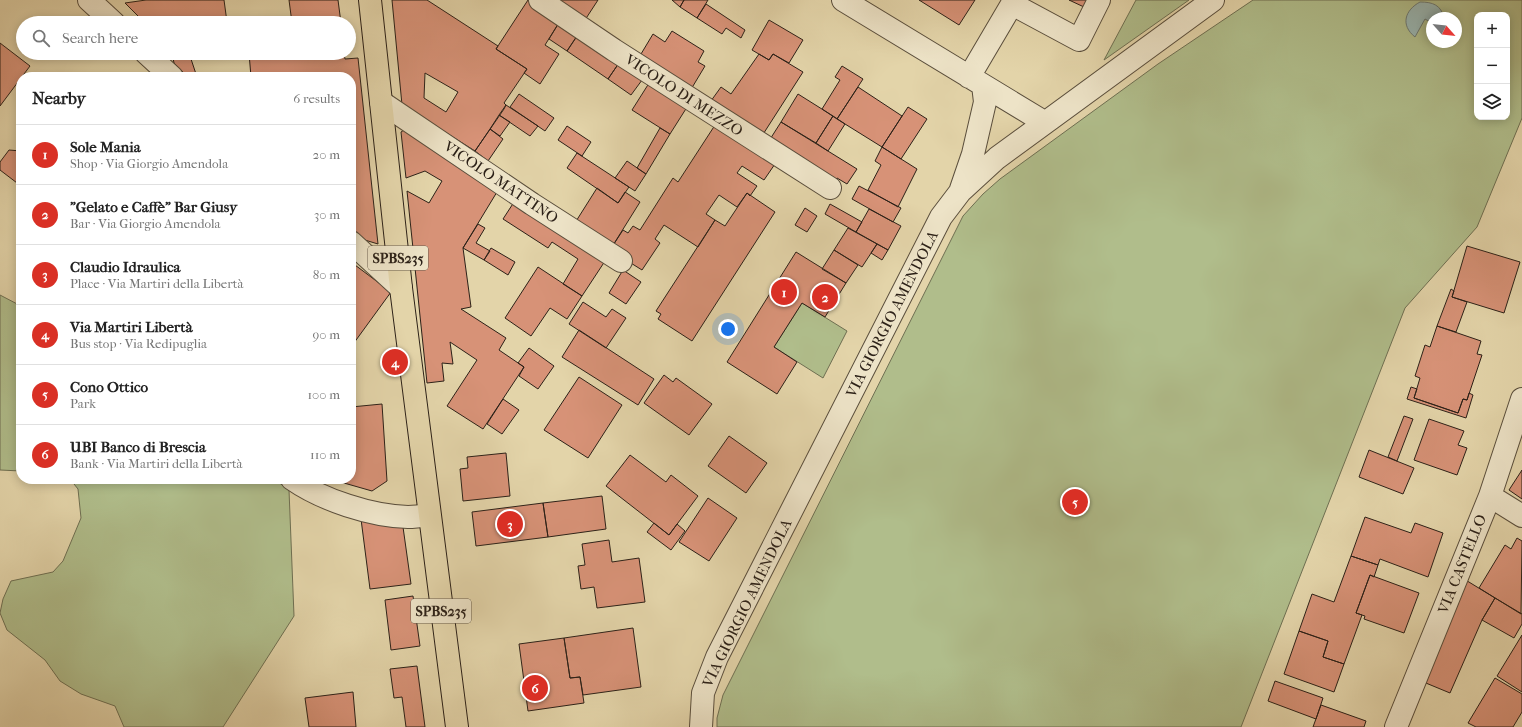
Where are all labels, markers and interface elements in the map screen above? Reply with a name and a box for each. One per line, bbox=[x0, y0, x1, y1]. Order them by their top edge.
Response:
north arrow bbox=[1426, 12, 1462, 48]
map controls bbox=[1474, 12, 1510, 120]
button: + bbox=[1474, 12, 1510, 48]
search box bbox=[16, 16, 356, 60]
icon: search bbox=[30, 27, 52, 49]
text: Search here bbox=[62, 29, 138, 47]
button: − bbox=[1474, 48, 1510, 84]
street label: VICOLO DI MEZZO bbox=[621, 50, 746, 140]
button: layers bbox=[1474, 84, 1510, 120]
text: Nearby bbox=[32, 88, 86, 108]
text: 6 results bbox=[293, 91, 340, 106]
street label: VICOLO MATTINO bbox=[440, 137, 562, 227]
text: Sole Mania bbox=[70, 138, 141, 156]
text: 1 bbox=[43, 147, 47, 162]
text: 20 m bbox=[313, 147, 340, 162]
text: Shop · Via Giorgio Amendola bbox=[70, 156, 228, 171]
text: "Gelato e Caffè" Bar Giusy bbox=[70, 198, 237, 216]
text: 2 bbox=[42, 207, 48, 222]
text: 30 m bbox=[314, 207, 340, 222]
text: Bar · Via Giorgio Amendola bbox=[70, 216, 221, 231]
street label: VIA GIORGIO AMENDOLA bbox=[842, 227, 942, 401]
road number: SPBS235 bbox=[368, 246, 428, 270]
text: Claudio Idraulica bbox=[70, 258, 181, 276]
text: 3 bbox=[42, 267, 48, 282]
text: 80 m bbox=[313, 267, 340, 282]
text: Place · Via Martiri della Libertà bbox=[70, 276, 244, 291]
pin: 1 bbox=[771, 277, 797, 307]
pin: 2 bbox=[812, 282, 838, 312]
text: Via Martiri Libertà bbox=[70, 318, 193, 336]
your location bbox=[718, 319, 738, 339]
text: 4 bbox=[41, 327, 49, 342]
text: 90 m bbox=[312, 327, 340, 342]
text: Bus stop · Via Redipuglia bbox=[70, 336, 207, 351]
pin: 4 bbox=[382, 347, 408, 377]
text: Cono Ottico bbox=[70, 378, 148, 396]
text: 5 bbox=[42, 387, 48, 402]
text: 100 m bbox=[307, 387, 340, 402]
text: Park bbox=[70, 396, 96, 411]
text: UBI Banco di Brescia bbox=[70, 438, 206, 456]
text: 6 bbox=[41, 447, 49, 462]
text: 110 m bbox=[310, 447, 340, 462]
text: Bank · Via Martiri della Libertà bbox=[70, 456, 243, 471]
pin: 5 bbox=[1062, 487, 1088, 517]
pin: 3 bbox=[497, 509, 523, 539]
street label: VIA CASTELLO bbox=[1434, 512, 1490, 617]
street label: VIA GIORGIO AMENDOLA bbox=[698, 516, 796, 691]
road number: SPBS235 bbox=[411, 599, 471, 623]
pin: 6 bbox=[522, 673, 548, 703]

